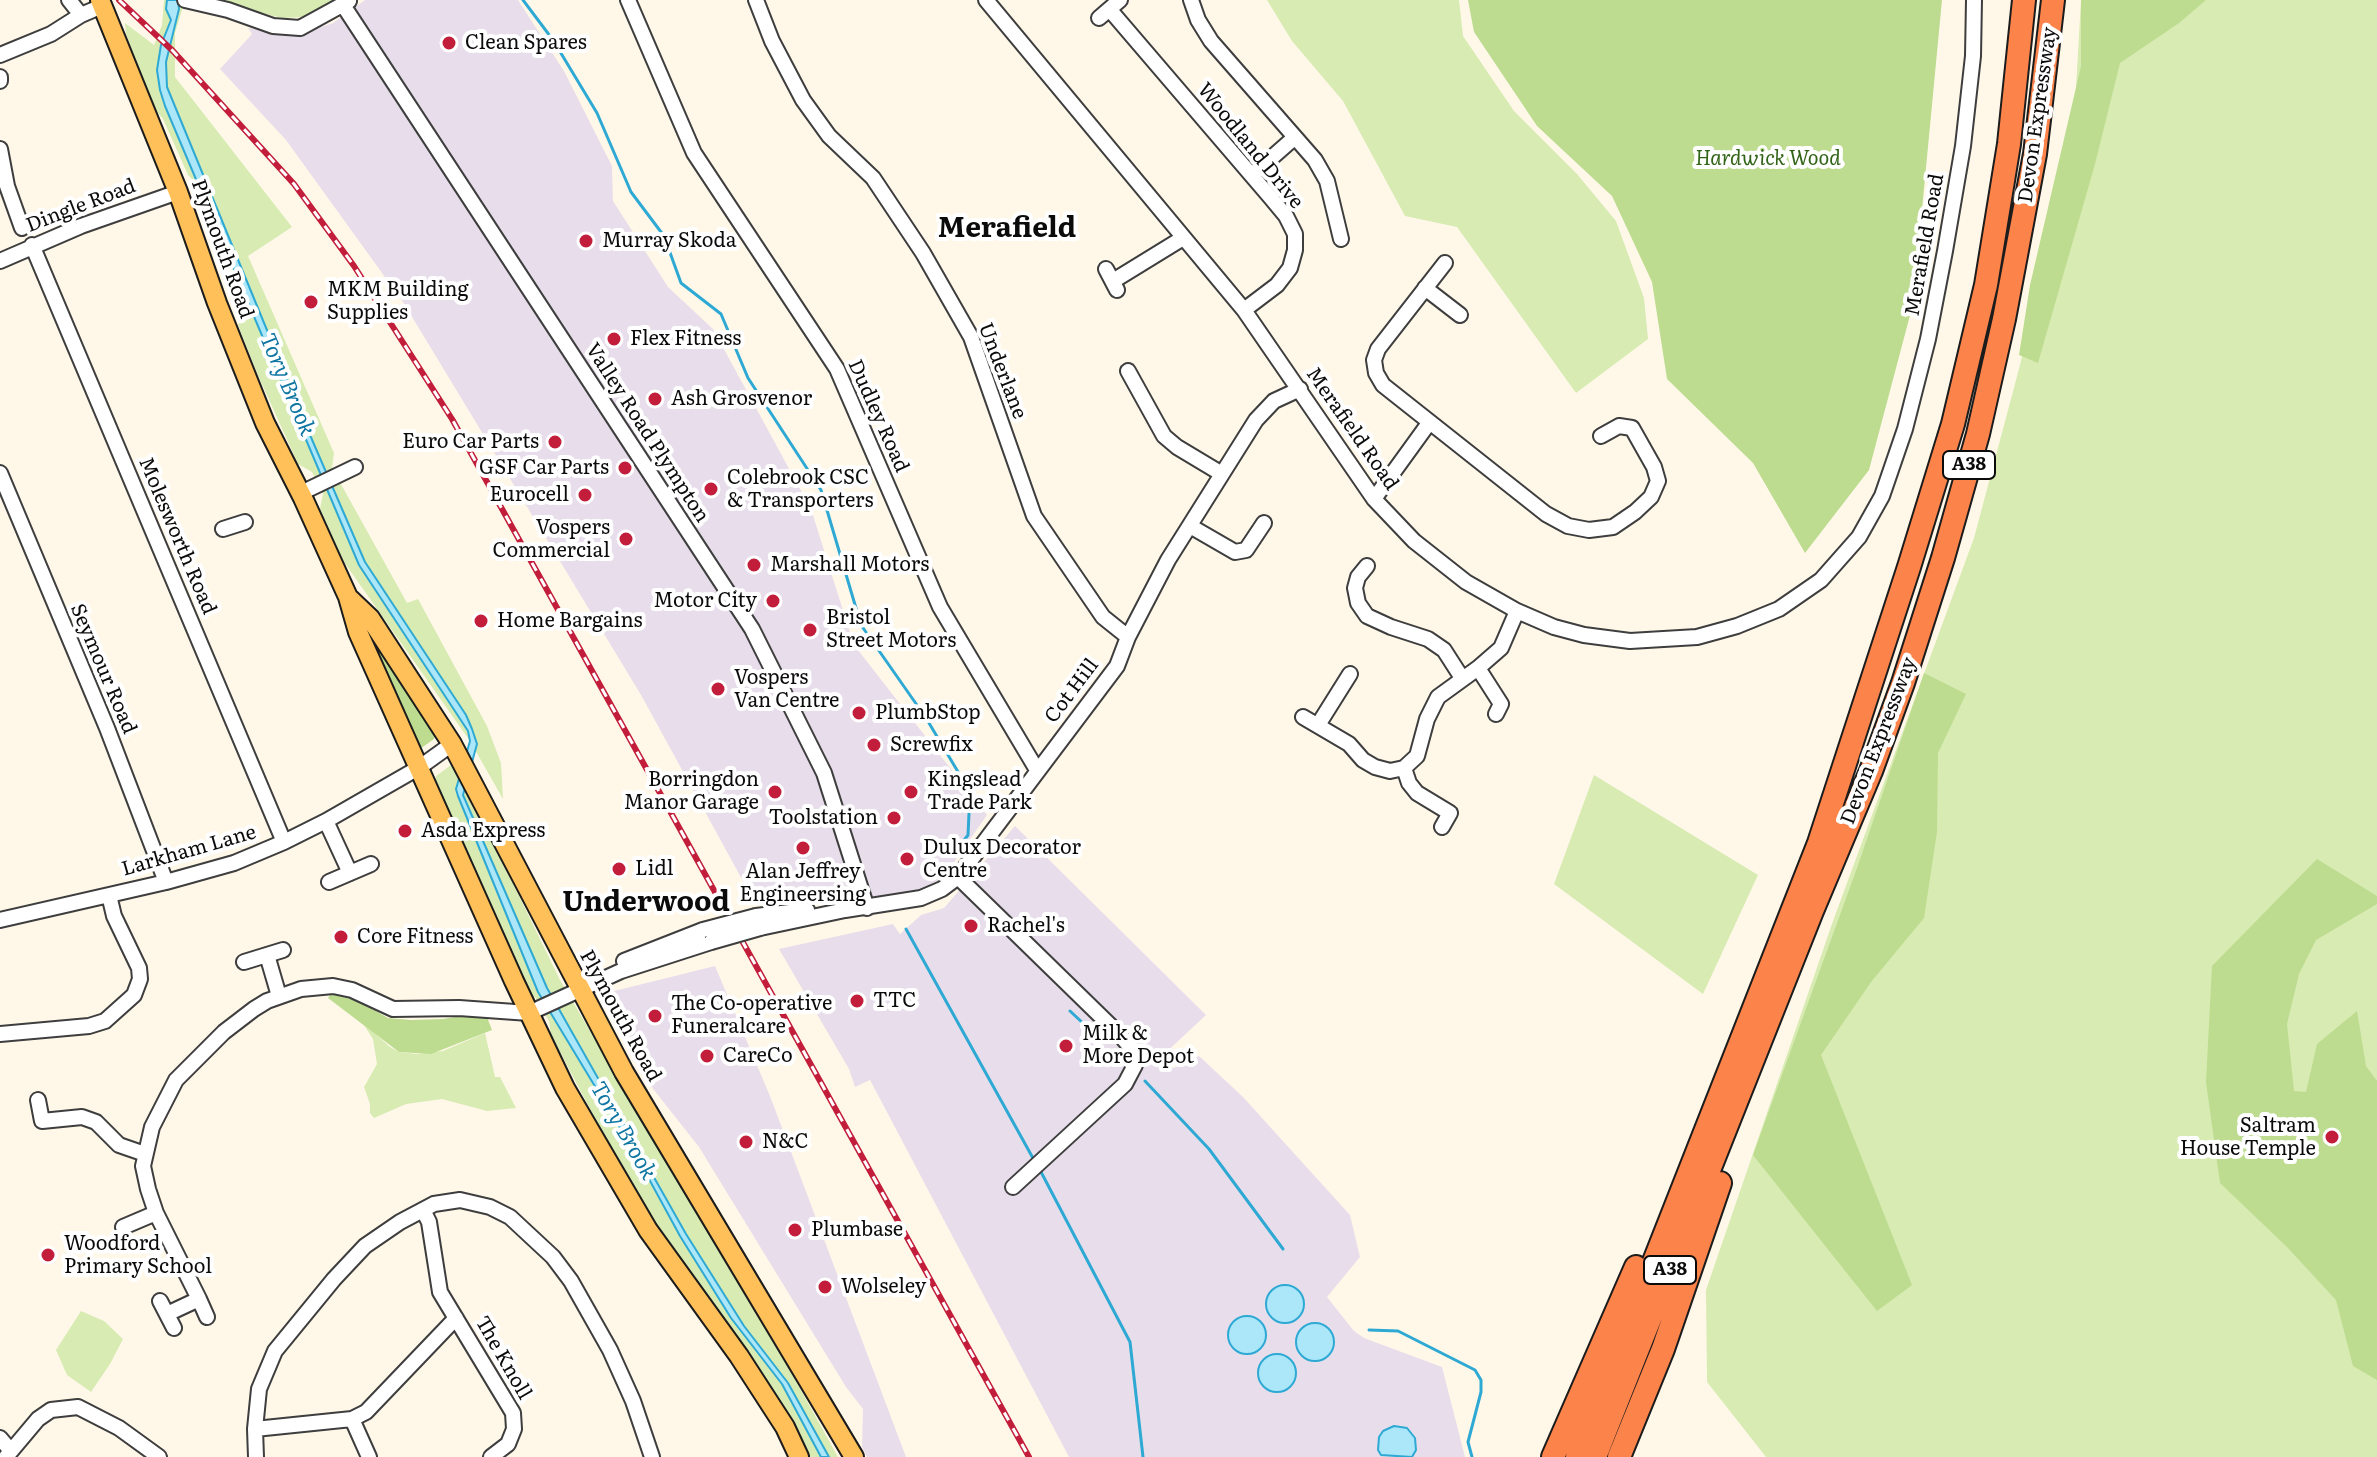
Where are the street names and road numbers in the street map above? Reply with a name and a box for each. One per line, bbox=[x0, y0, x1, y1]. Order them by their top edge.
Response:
street label: Devon Expressway bbox=[2014, 26, 2062, 204]
street label: Woodland Drive bbox=[1192, 78, 1308, 214]
street label: Merafield Road bbox=[1901, 172, 1949, 318]
street label: Dingle Road bbox=[23, 174, 139, 238]
street label: Plymouth Road bbox=[186, 176, 258, 322]
street label: Underlane bbox=[973, 320, 1031, 422]
street label: Valley Road Plympton bbox=[580, 339, 714, 527]
street label: Dudley Road bbox=[842, 356, 914, 476]
street label: Merafield Road bbox=[1301, 363, 1403, 495]
road number: A38 bbox=[1943, 451, 1995, 479]
street label: Molesworth Road bbox=[133, 454, 221, 618]
street label: Seymour Road bbox=[65, 600, 141, 738]
street label: Cot Hill bbox=[1040, 654, 1104, 728]
street label: Devon Expressway bbox=[1836, 654, 1922, 828]
street label: Larkham Lane bbox=[119, 820, 259, 882]
street label: Plymouth Road bbox=[574, 946, 666, 1086]
road number: A38 bbox=[1644, 1256, 1696, 1284]
street label: The Knoll bbox=[470, 1312, 536, 1404]

